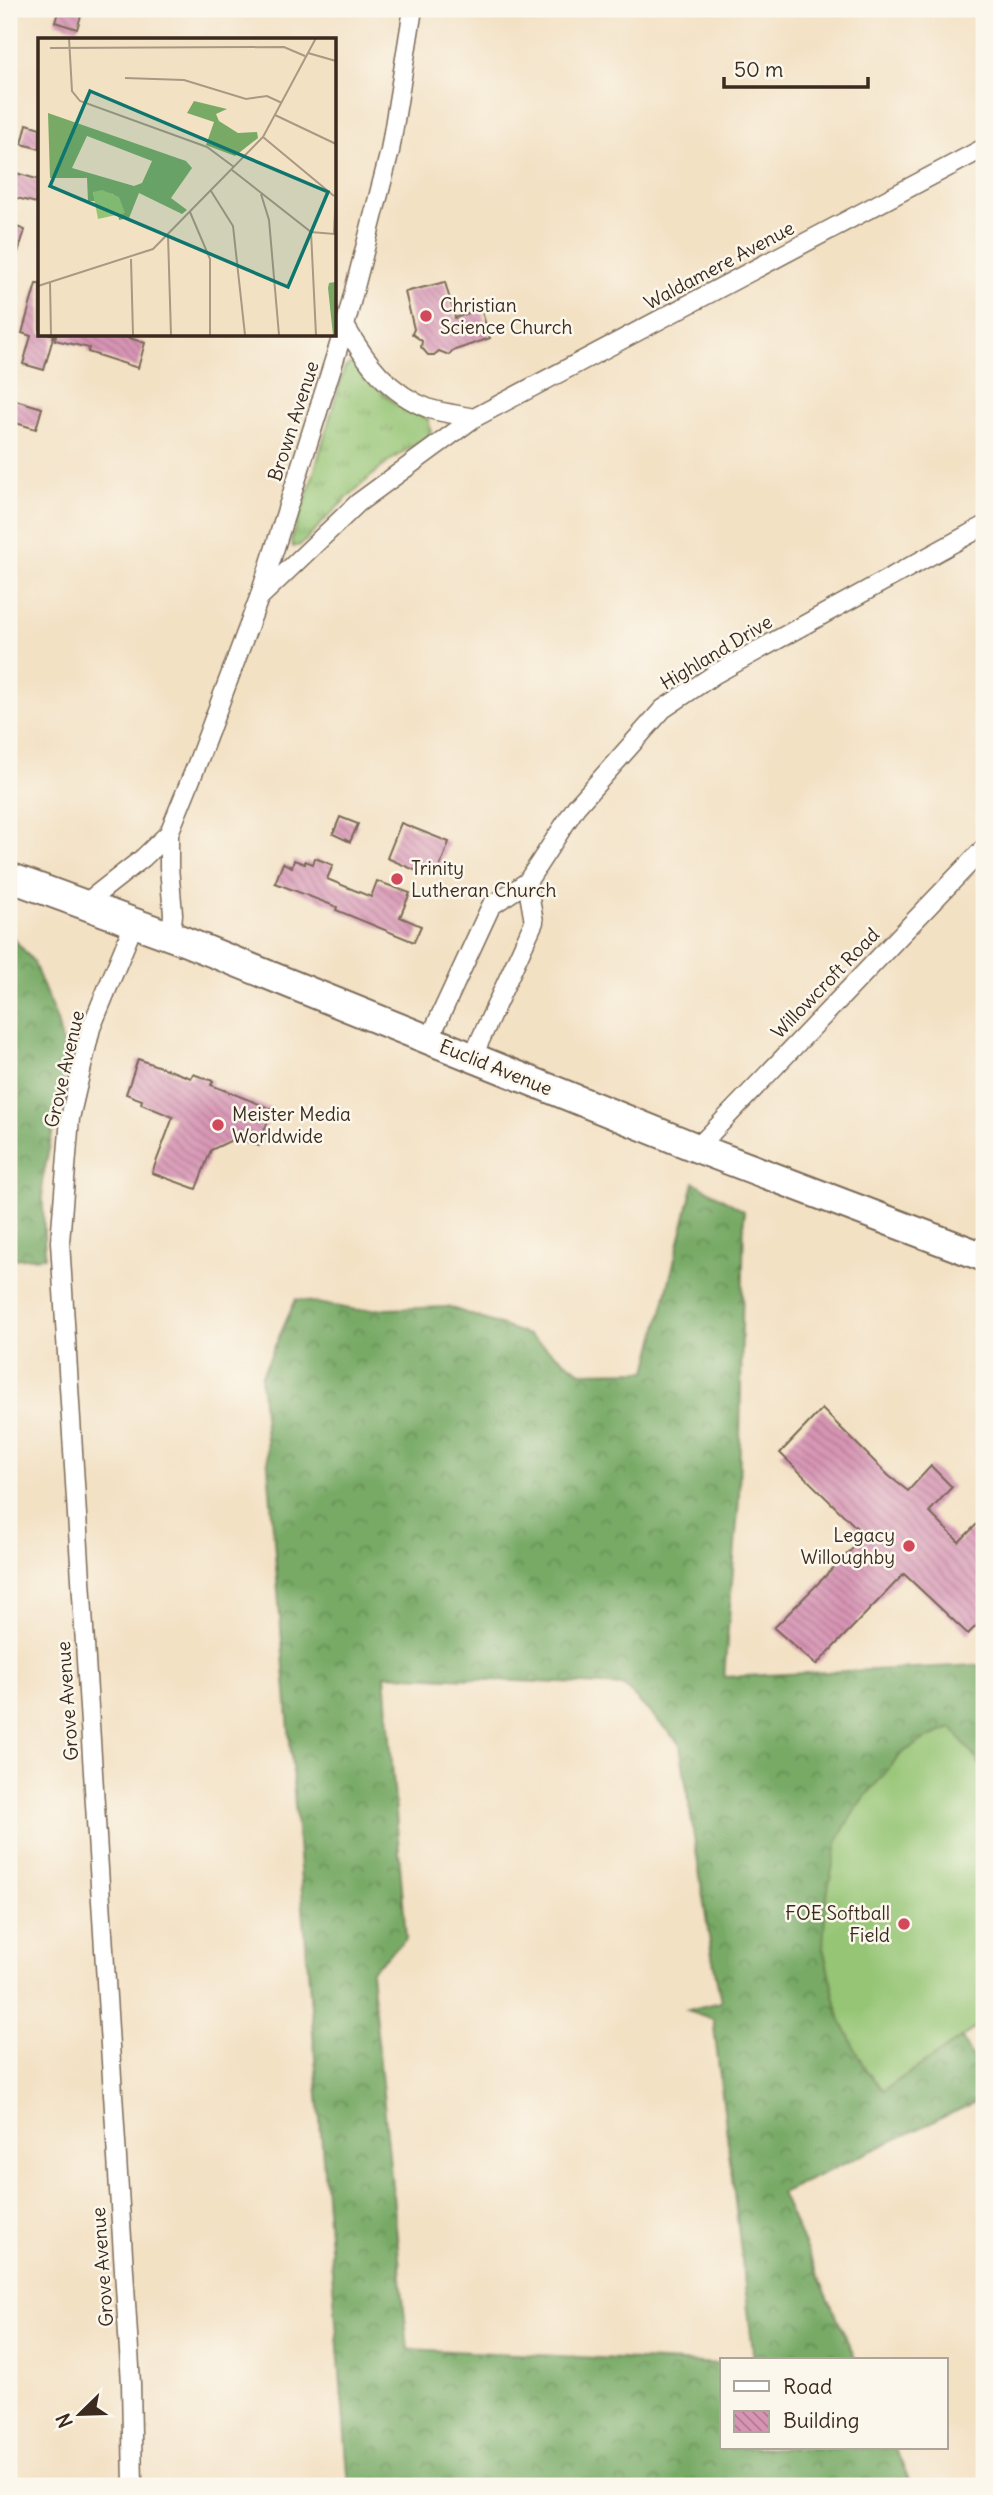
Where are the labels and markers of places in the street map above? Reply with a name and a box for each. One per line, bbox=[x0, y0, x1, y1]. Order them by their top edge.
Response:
place label: Christian Science Church bbox=[440, 293, 573, 339]
marker: Christian Science Church bbox=[418, 308, 434, 324]
place label: Trinity Lutheran Church bbox=[411, 856, 556, 902]
marker: Trinity Lutheran Church bbox=[389, 871, 405, 887]
place label: Meister Media Worldwide bbox=[232, 1102, 351, 1148]
marker: Meister Media Worldwide bbox=[210, 1117, 226, 1133]
place label: Legacy Willoughby bbox=[800, 1523, 895, 1569]
marker: Legacy Willoughby bbox=[901, 1538, 917, 1554]
place label: FOE Softball Field bbox=[785, 1901, 890, 1947]
marker: FOE Softball Field bbox=[896, 1916, 912, 1932]

